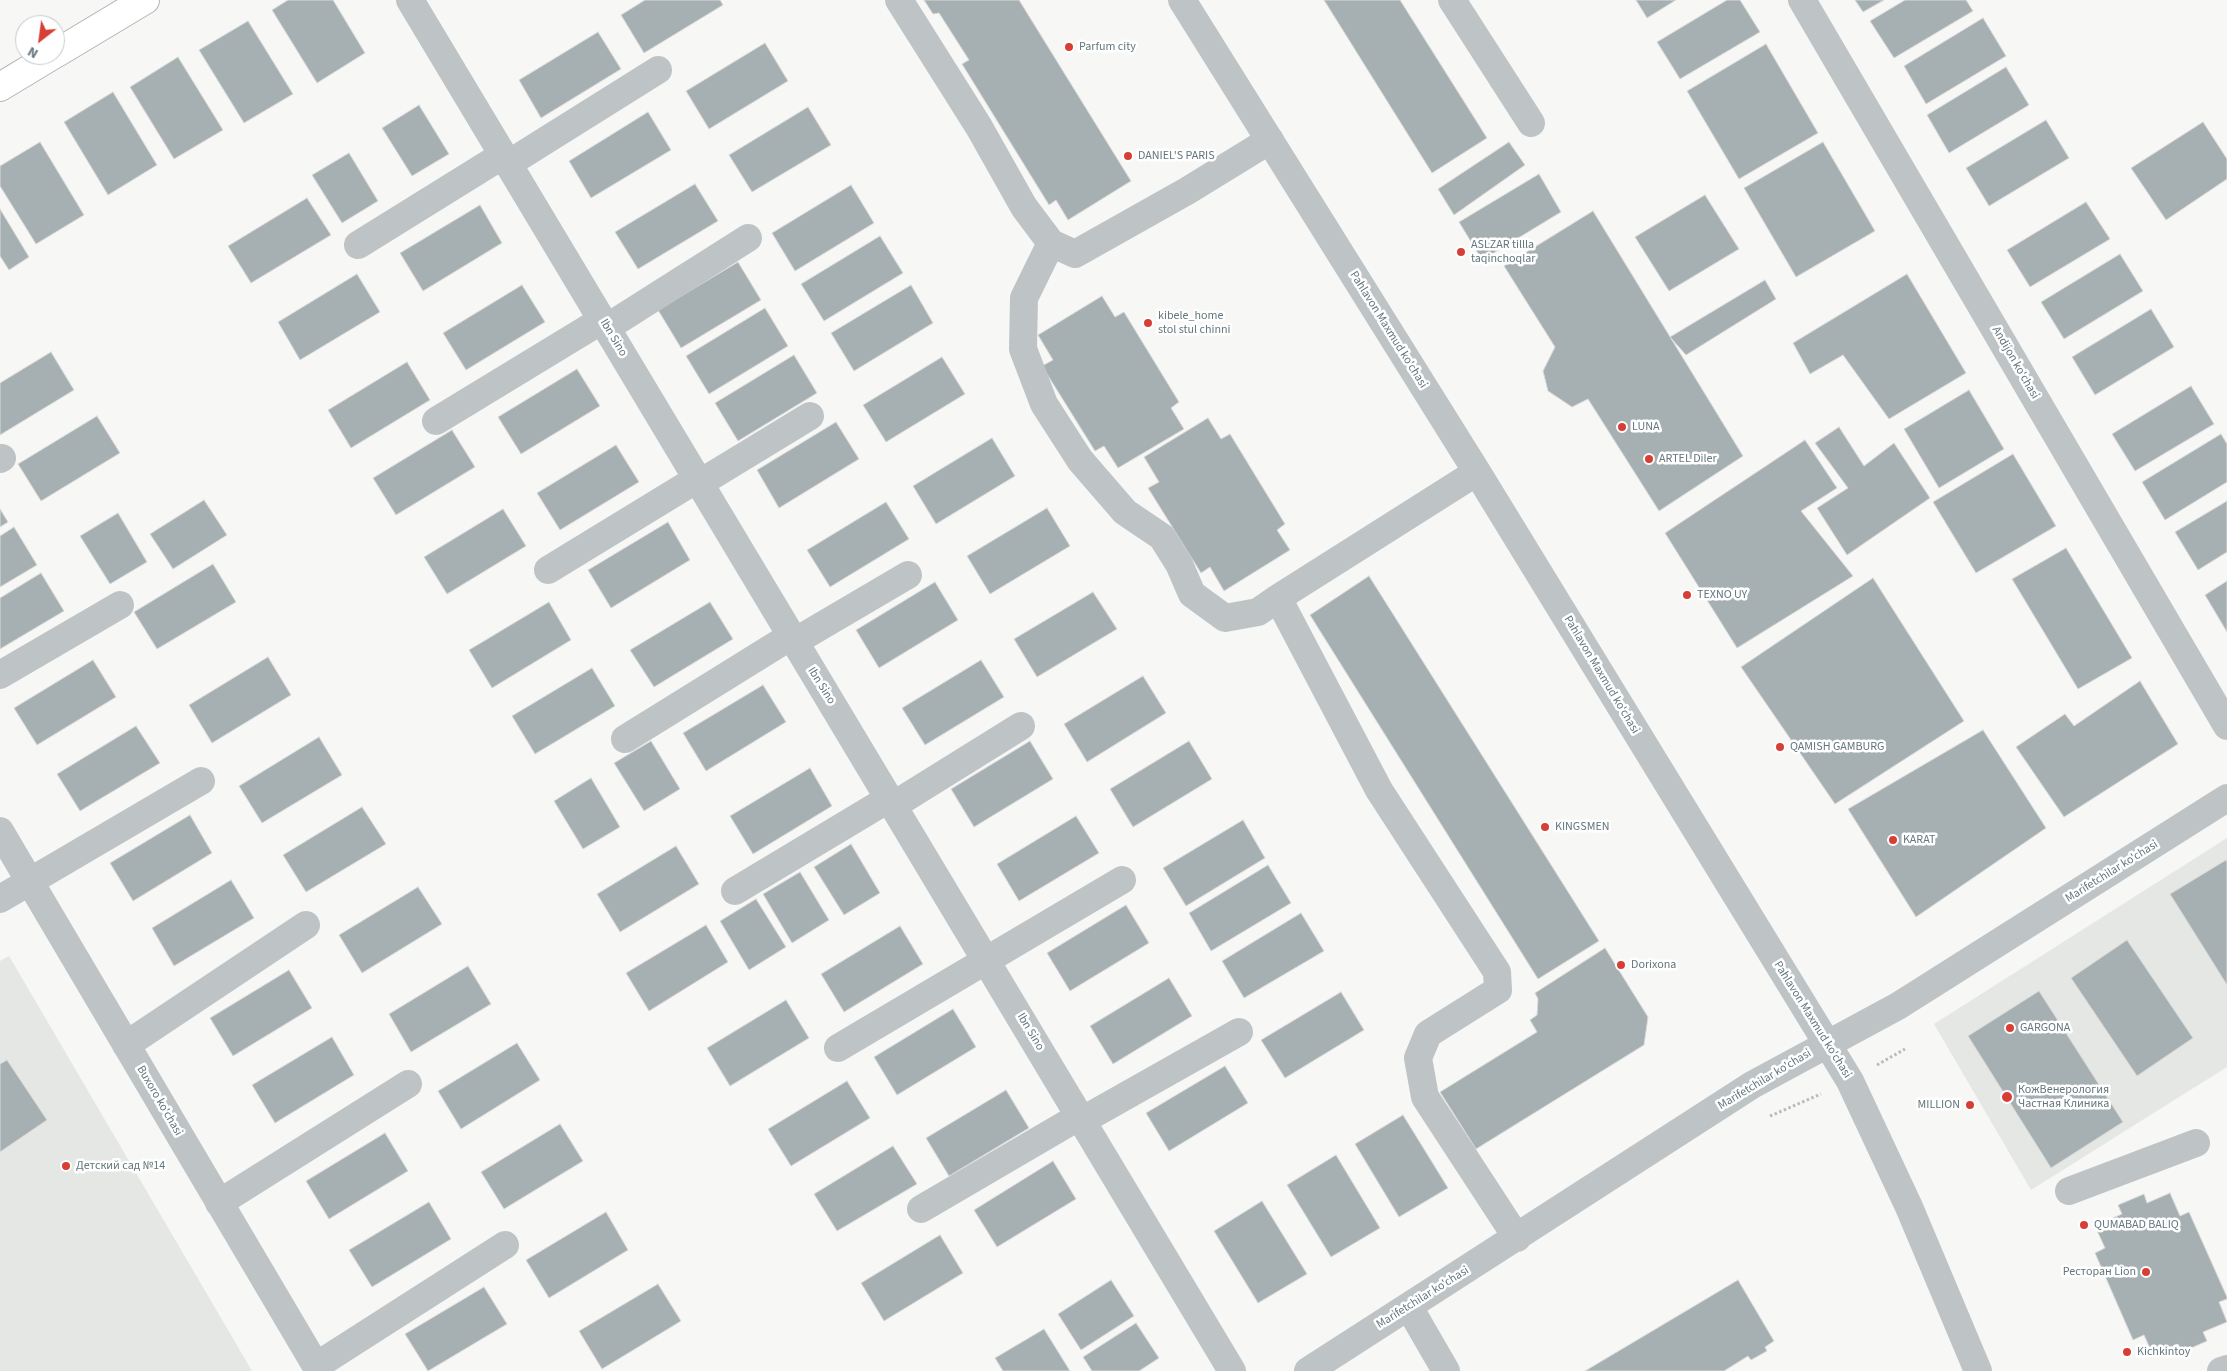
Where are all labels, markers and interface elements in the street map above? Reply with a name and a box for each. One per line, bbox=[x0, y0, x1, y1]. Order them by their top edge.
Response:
north arrow bbox=[15, 15, 65, 65]
place label: Parfum city bbox=[1079, 40, 1136, 54]
text: N bbox=[24, 41, 42, 63]
marker: Parfum city bbox=[1063, 41, 1075, 53]
place label: DANIEL'S PARIS bbox=[1138, 149, 1215, 163]
marker: DANIEL'S PARIS bbox=[1122, 150, 1134, 162]
place label: ASLZAR tillla taqinchoqlar bbox=[1471, 238, 1535, 266]
marker: ASLZAR tillla taqinchoqlar bbox=[1455, 246, 1467, 258]
street label: Pahlavon Maxmud ko'chasi bbox=[1346, 269, 1430, 391]
place label: kibele_home stol stul chinni bbox=[1158, 309, 1231, 337]
street label: Ibn Sino bbox=[596, 317, 630, 359]
marker: kibele_home stol stul chinni bbox=[1142, 317, 1154, 329]
street label: Andijon ko'chasi bbox=[1988, 324, 2042, 402]
place label: LUNA bbox=[1632, 420, 1660, 434]
marker: LUNA bbox=[1616, 421, 1628, 433]
place label: ARTEL Diler bbox=[1659, 452, 1717, 466]
marker: ARTEL Diler bbox=[1643, 453, 1655, 465]
place label: TEXNO UY bbox=[1697, 588, 1747, 602]
marker: TEXNO UY bbox=[1681, 589, 1693, 601]
street label: Pahlavon Maxmud ko'chasi bbox=[1560, 613, 1642, 737]
street label: Ibn Sino bbox=[804, 665, 838, 707]
place label: QAMISH GAMBURG bbox=[1790, 740, 1885, 754]
marker: QAMISH GAMBURG bbox=[1774, 741, 1786, 753]
place label: KINGSMEN bbox=[1555, 820, 1609, 834]
marker: KINGSMEN bbox=[1539, 821, 1551, 833]
place label: KARAT bbox=[1903, 833, 1935, 847]
marker: KARAT bbox=[1887, 834, 1899, 846]
street label: Marifetchilar ko'chasi bbox=[2063, 838, 2161, 906]
place label: Dorixona bbox=[1631, 958, 1676, 972]
marker: Dorixona bbox=[1615, 959, 1627, 971]
street label: Pahlavon Maxmud ko'chasi bbox=[1770, 959, 1854, 1081]
street label: Ibn Sino bbox=[1013, 1011, 1047, 1053]
place label: GARGONA bbox=[2020, 1021, 2070, 1035]
marker: GARGONA bbox=[2004, 1022, 2016, 1034]
street label: Marifetchilar ko'chasi bbox=[1716, 1046, 1814, 1114]
street label: Buxoro ko'chasi bbox=[133, 1063, 185, 1139]
place label: КожВенерология Частная Клиника bbox=[2018, 1083, 2109, 1111]
marker: КожВенерология Частная Клиника bbox=[2000, 1090, 2014, 1104]
place label: MILLION bbox=[1918, 1098, 1960, 1112]
marker: MILLION bbox=[1964, 1099, 1976, 1111]
place label: Детский сад №14 bbox=[76, 1159, 165, 1173]
marker: Детский сад №14 bbox=[60, 1160, 72, 1172]
place label: QUMABAD BALIQ bbox=[2094, 1218, 2179, 1232]
marker: QUMABAD BALIQ bbox=[2078, 1219, 2090, 1231]
street label: Marifetchilar ko'chasi bbox=[1374, 1264, 1472, 1332]
place label: Ресторан Lion bbox=[2063, 1265, 2136, 1279]
marker: Ресторан Lion bbox=[2140, 1266, 2152, 1278]
place label: Kichkintoy bbox=[2137, 1345, 2190, 1359]
marker: Kichkintoy bbox=[2121, 1346, 2133, 1358]

